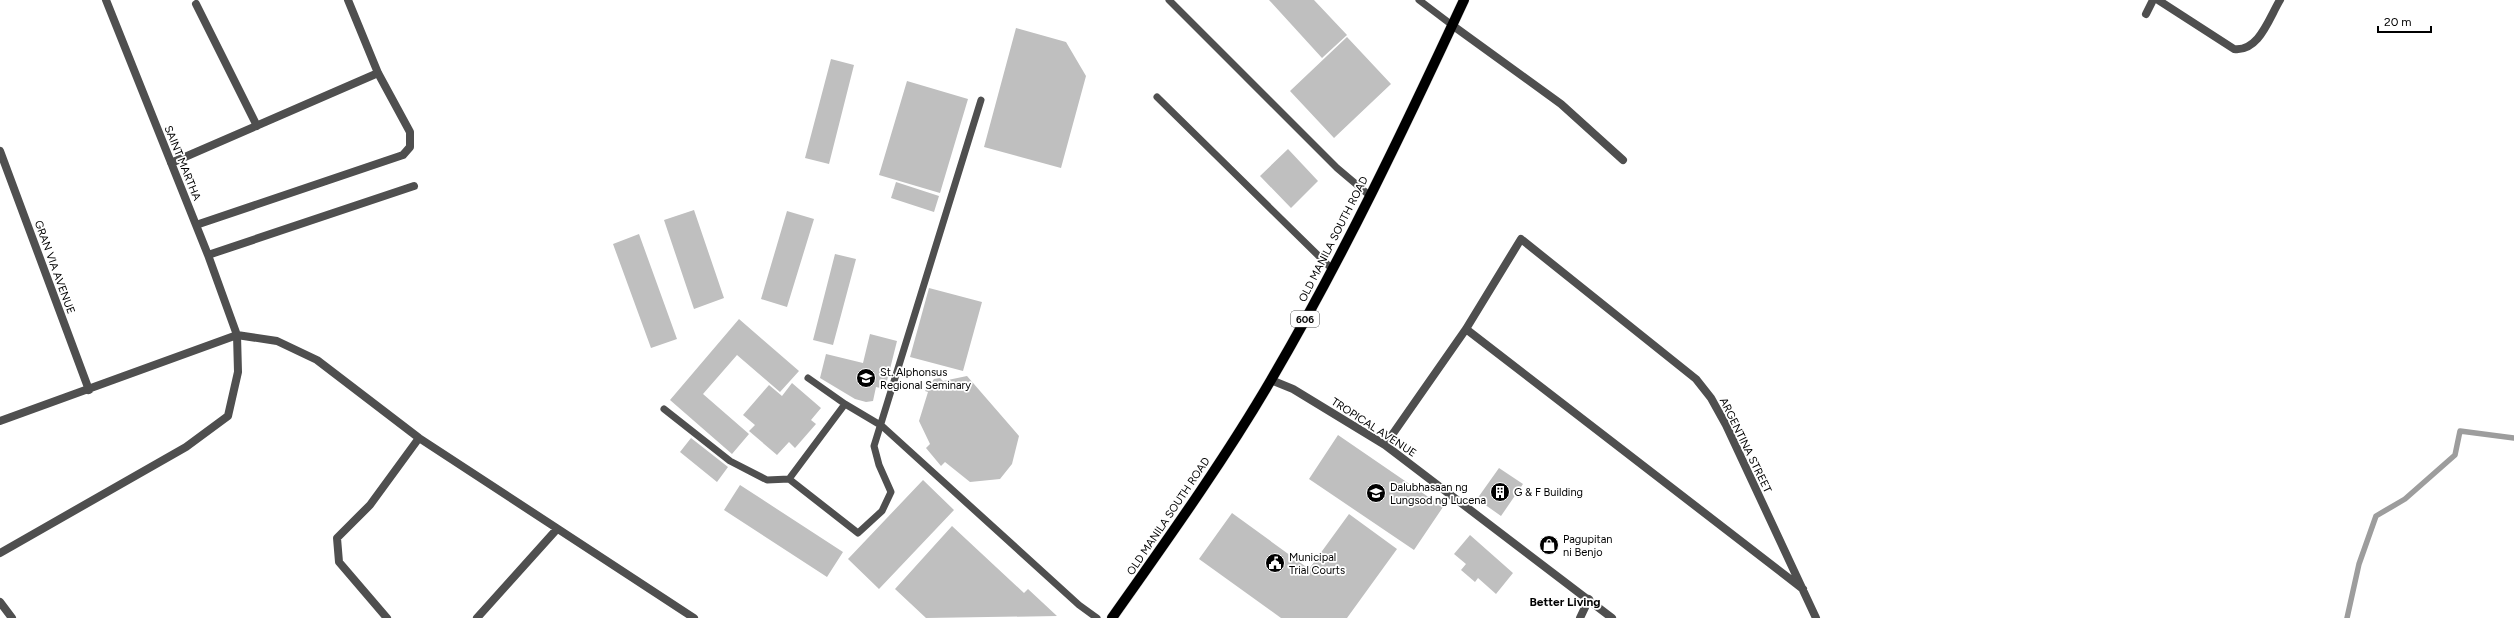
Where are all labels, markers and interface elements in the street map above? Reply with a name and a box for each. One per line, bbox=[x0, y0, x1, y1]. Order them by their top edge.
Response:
scale bar bbox=[2378, 8, 2431, 34]
text: 20 m bbox=[2384, 15, 2412, 29]
street label: SAINT MARTHA bbox=[162, 124, 204, 203]
street label: OLD MANILA SOUTH ROAD bbox=[1296, 174, 1371, 304]
street label: GRAN VIA AVENUE bbox=[32, 219, 78, 316]
road number: 606 bbox=[1291, 311, 1319, 327]
place label: St. Alphonsus Regional Seminary bbox=[880, 366, 971, 392]
school or university icon: St. Alphonsus Regional Seminary bbox=[855, 367, 877, 389]
street label: TROPICAL AVENUE bbox=[1329, 395, 1419, 460]
street label: ARGENTINA STREET bbox=[1717, 396, 1774, 495]
street label: OLD MANILA SOUTH ROAD bbox=[1124, 455, 1213, 578]
place label: Dalubhasaan ng Lungsod ng Lucena bbox=[1390, 481, 1486, 507]
building icon: G & F Building bbox=[1489, 481, 1511, 503]
school or university icon: Dalubhasaan ng Lungsod ng Lucena bbox=[1365, 482, 1387, 504]
place label: G & F Building bbox=[1514, 486, 1583, 499]
place label: Pagupitan ni Benjo bbox=[1563, 533, 1612, 559]
shop icon: Pagupitan ni Benjo bbox=[1538, 534, 1560, 556]
place label: Municipal Trial Courts bbox=[1289, 551, 1345, 577]
public building icon: Municipal Trial Courts bbox=[1264, 552, 1286, 574]
district label: Better Living bbox=[1529, 595, 1601, 609]

